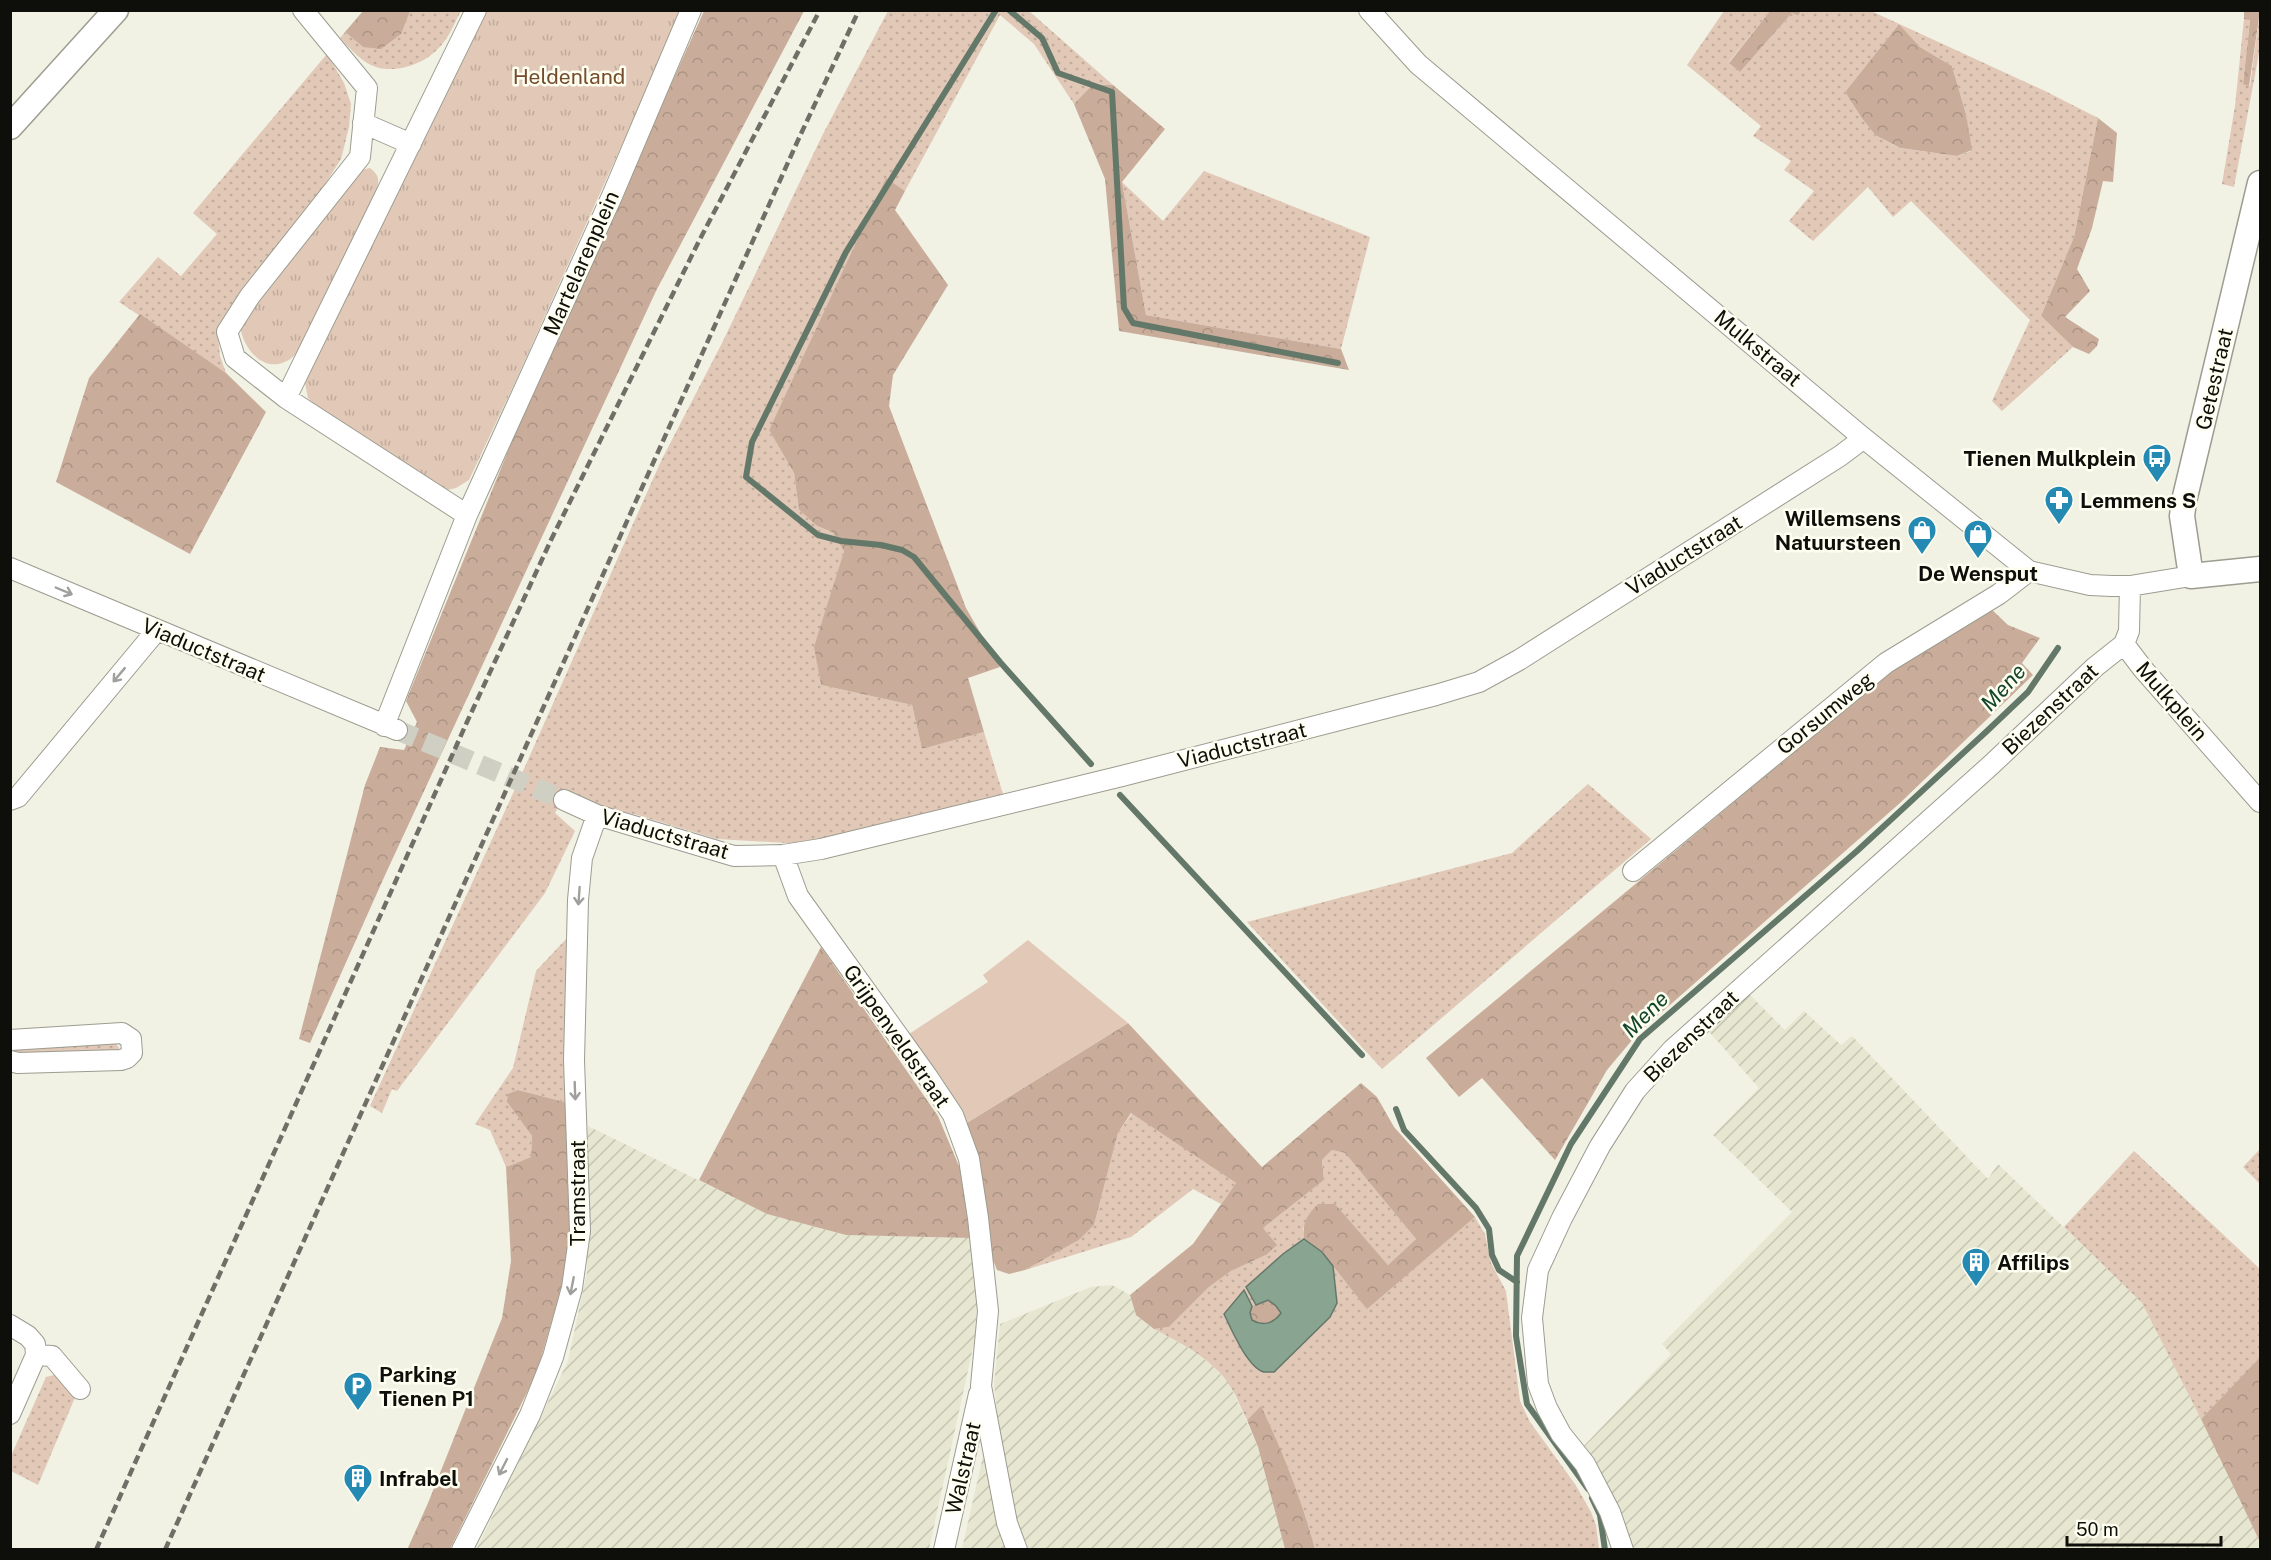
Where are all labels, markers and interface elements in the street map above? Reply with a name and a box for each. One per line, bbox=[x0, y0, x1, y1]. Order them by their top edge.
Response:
park label: Heldenland bbox=[513, 64, 625, 89]
street label: Martelarenplein bbox=[538, 187, 624, 339]
street label: Mulkstraat bbox=[1709, 304, 1807, 392]
street label: Getestraat bbox=[2190, 326, 2238, 432]
bus stop icon: Tienen Mulkplein bbox=[2141, 442, 2173, 484]
place label: Tienen Mulkplein bbox=[1964, 446, 2136, 471]
pharmacy icon: Lemmens S bbox=[2043, 484, 2075, 526]
place label: Lemmens S bbox=[2080, 488, 2196, 513]
place label: Willemsens Natuursteen bbox=[1775, 506, 1901, 555]
street label: Viaductstraat bbox=[1621, 509, 1747, 601]
shop icon: Willemsens Natuursteen bbox=[1906, 514, 1938, 556]
shop icon: De Wensput bbox=[1962, 518, 1994, 560]
place label: De Wensput bbox=[1918, 561, 2038, 586]
one-way arrow bbox=[55, 586, 73, 597]
street label: Viaductstraat bbox=[138, 613, 270, 687]
street label: Mulkplein bbox=[2131, 656, 2213, 746]
water label: Mene bbox=[1975, 658, 2031, 716]
street label: Biezenstraat bbox=[1997, 658, 2103, 760]
street label: Gorsumweg bbox=[1772, 666, 1878, 760]
one-way arrow bbox=[113, 667, 126, 683]
street label: Viaductstraat bbox=[1175, 717, 1309, 773]
street label: Viaductstraat bbox=[598, 804, 732, 864]
one-way arrow bbox=[573, 886, 584, 906]
street label: Grijpenveldstraat bbox=[838, 960, 956, 1112]
water label: Mene bbox=[1616, 985, 1674, 1043]
street label: Biezenstraat bbox=[1638, 985, 1744, 1087]
one-way arrow bbox=[570, 1081, 581, 1101]
street label: Tramstraat bbox=[565, 1140, 590, 1246]
building icon: Affilips bbox=[1960, 1246, 1992, 1288]
place label: Affilips bbox=[1997, 1250, 2070, 1275]
one-way arrow bbox=[566, 1275, 577, 1295]
place label: Parking Tienen P1 bbox=[379, 1362, 474, 1411]
parking icon: Parking Tienen P1 bbox=[342, 1370, 374, 1412]
street label: Walstraat bbox=[940, 1419, 986, 1517]
one-way arrow bbox=[497, 1458, 509, 1476]
building icon: Infrabel bbox=[342, 1462, 374, 1504]
place label: Infrabel bbox=[379, 1466, 458, 1491]
scale bar bbox=[2067, 1509, 2222, 1547]
text: 50 m bbox=[2076, 1519, 2119, 1540]

